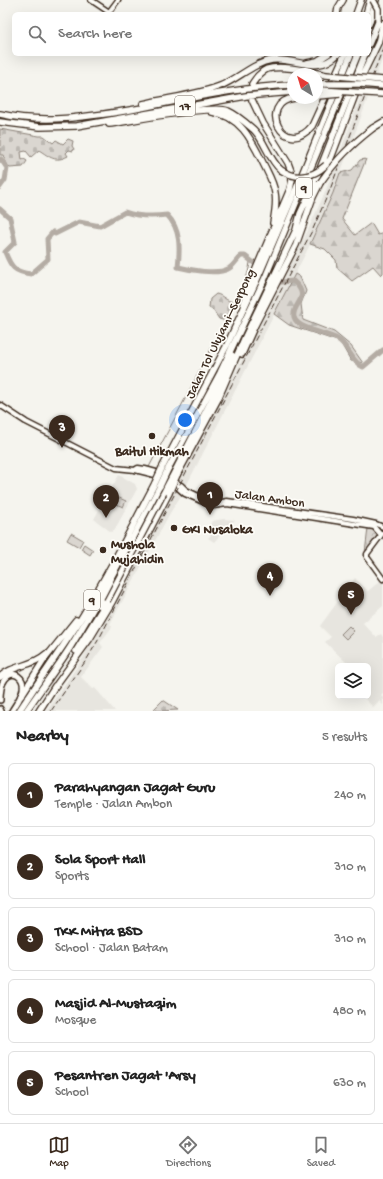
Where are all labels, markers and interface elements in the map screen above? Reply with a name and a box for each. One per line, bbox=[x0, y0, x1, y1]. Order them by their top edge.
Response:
search box bbox=[12, 12, 371, 56]
icon: search bbox=[26, 23, 48, 45]
text: Search here bbox=[58, 25, 132, 43]
north arrow bbox=[287, 68, 323, 104]
road number: 17 bbox=[175, 96, 195, 116]
road number: 9 bbox=[296, 178, 312, 198]
street label: Jalan Tol Ulujami–Serpong bbox=[183, 267, 259, 402]
your location bbox=[175, 410, 195, 430]
pin: 3 bbox=[49, 415, 75, 448]
marker: Baitul Hikmah bbox=[147, 431, 157, 441]
place label: Baitul Hikmah bbox=[114, 445, 189, 460]
pin: 1 bbox=[197, 482, 223, 515]
pin: 2 bbox=[93, 485, 119, 518]
street label: Jalan Ambon bbox=[234, 487, 306, 512]
marker: GKI Nusaloka bbox=[169, 523, 179, 533]
place label: GKI Nusaloka bbox=[182, 523, 254, 538]
place label: Mushola Mujahidin bbox=[111, 538, 164, 568]
marker: Mushola Mujahidin bbox=[98, 545, 108, 555]
pin: 4 bbox=[257, 563, 283, 596]
pin: 5 bbox=[338, 582, 364, 615]
road number: 9 bbox=[84, 590, 100, 610]
map controls bbox=[335, 663, 371, 699]
button: layers bbox=[335, 663, 371, 699]
text: Nearby bbox=[16, 727, 69, 747]
text: 5 results bbox=[322, 730, 367, 745]
text: Parahyangan Jagat Guru bbox=[55, 779, 215, 797]
text: 1 bbox=[27, 788, 33, 803]
text: 240 m bbox=[334, 788, 366, 803]
text: Temple · Jalan Ambon bbox=[55, 797, 172, 812]
text: Sola Sport Hall bbox=[55, 851, 146, 869]
text: 2 bbox=[27, 860, 33, 875]
text: 310 m bbox=[334, 860, 366, 875]
text: Sports bbox=[55, 869, 89, 884]
text: TKK Mitra BSD bbox=[55, 923, 142, 941]
text: 3 bbox=[27, 932, 33, 947]
text: 310 m bbox=[334, 932, 366, 947]
text: School · Jalan Batam bbox=[55, 941, 168, 956]
text: Masjid Al-Mustaqim bbox=[55, 995, 176, 1013]
text: 4 bbox=[27, 1004, 33, 1019]
text: 480 m bbox=[333, 1004, 366, 1019]
text: Mosque bbox=[55, 1013, 96, 1028]
text: Pesantren Jagat 'Arsy bbox=[55, 1067, 196, 1085]
text: 5 bbox=[27, 1076, 33, 1091]
text: 630 m bbox=[333, 1076, 366, 1091]
text: School bbox=[55, 1085, 89, 1100]
tab: Map bbox=[48, 1134, 70, 1170]
tab: Directions bbox=[166, 1134, 211, 1170]
tab: Saved bbox=[307, 1134, 335, 1170]

